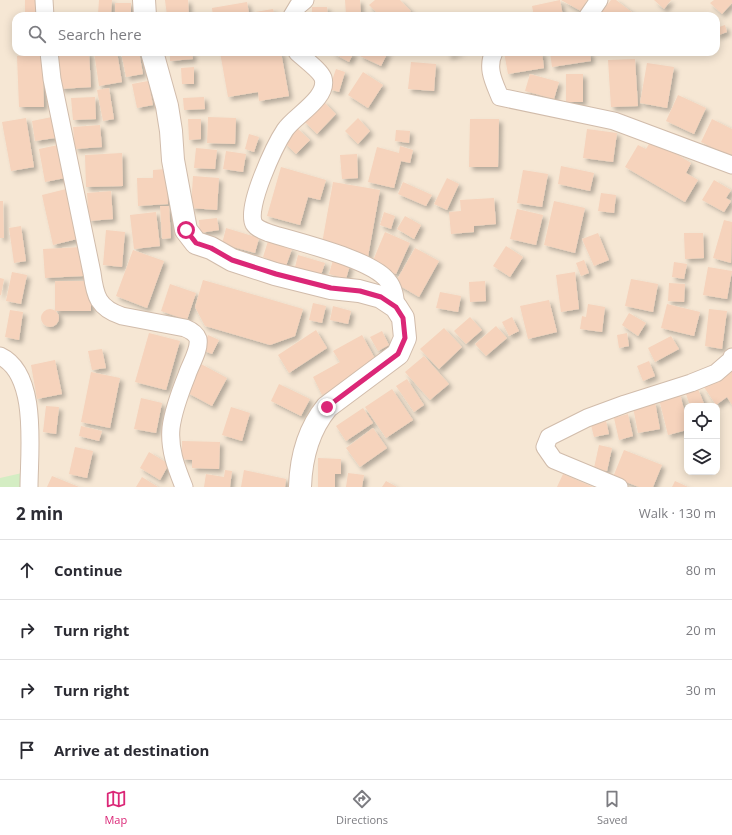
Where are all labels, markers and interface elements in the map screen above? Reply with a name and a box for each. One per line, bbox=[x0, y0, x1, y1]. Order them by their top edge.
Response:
search box bbox=[12, 12, 720, 56]
icon: search bbox=[26, 23, 48, 45]
text: Search here bbox=[58, 24, 142, 44]
route start bbox=[177, 221, 195, 239]
route end bbox=[318, 398, 336, 416]
map controls bbox=[684, 403, 720, 475]
button: locate bbox=[684, 403, 720, 439]
button: layers bbox=[684, 439, 720, 475]
text: 2 min bbox=[16, 502, 63, 525]
text: Walk · 130 m bbox=[639, 504, 716, 522]
icon: ahead bbox=[16, 559, 38, 581]
text: Continue bbox=[54, 560, 122, 580]
text: 80 m bbox=[686, 561, 716, 579]
icon: right bbox=[16, 619, 38, 641]
text: Turn right bbox=[54, 620, 129, 640]
text: 20 m bbox=[686, 621, 716, 639]
icon: right bbox=[16, 679, 38, 701]
text: Turn right bbox=[54, 680, 129, 700]
text: 30 m bbox=[686, 681, 716, 699]
icon: arrive bbox=[16, 739, 38, 761]
text: Arrive at destination bbox=[54, 740, 209, 760]
tab: Map bbox=[104, 788, 127, 827]
tab: Directions bbox=[336, 788, 388, 827]
tab: Saved bbox=[597, 788, 628, 827]

